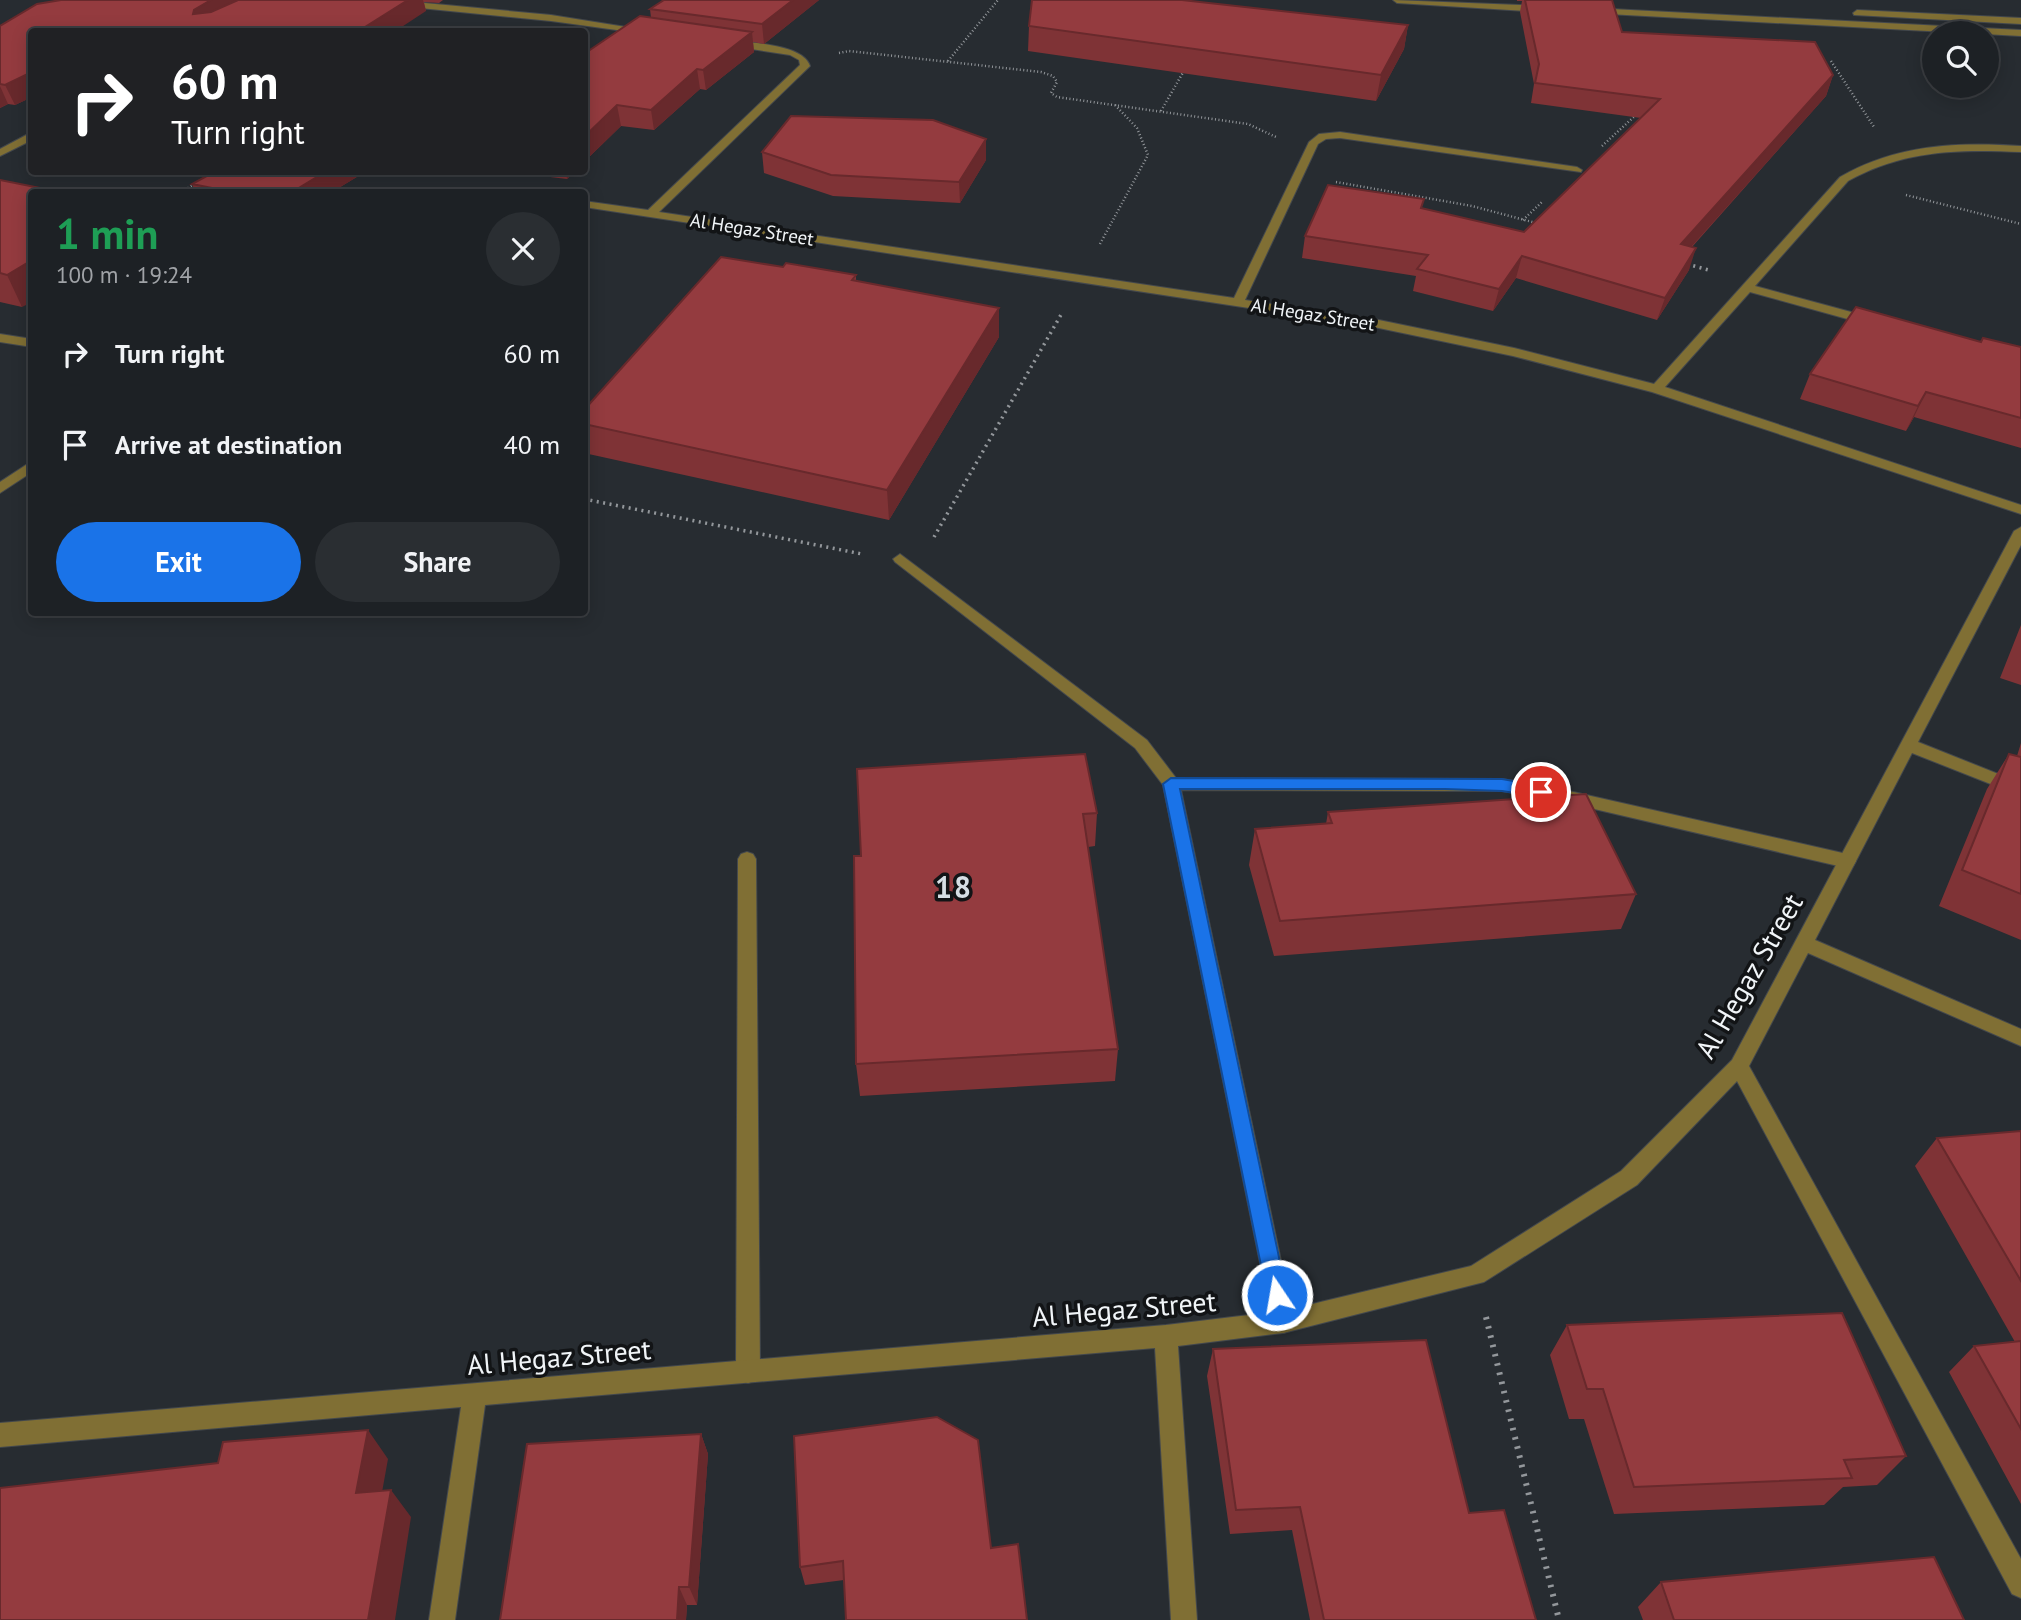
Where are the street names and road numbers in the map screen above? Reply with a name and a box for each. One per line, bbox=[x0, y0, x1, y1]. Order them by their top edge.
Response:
street label: Al Hegaz Street bbox=[688, 207, 816, 251]
street label: Al Hegaz Street bbox=[1249, 292, 1377, 336]
street label: Al Hegaz Street bbox=[1686, 886, 1811, 1065]
street label: Al Hegaz Street bbox=[1031, 1282, 1218, 1335]
street label: Al Hegaz Street bbox=[466, 1330, 653, 1383]

